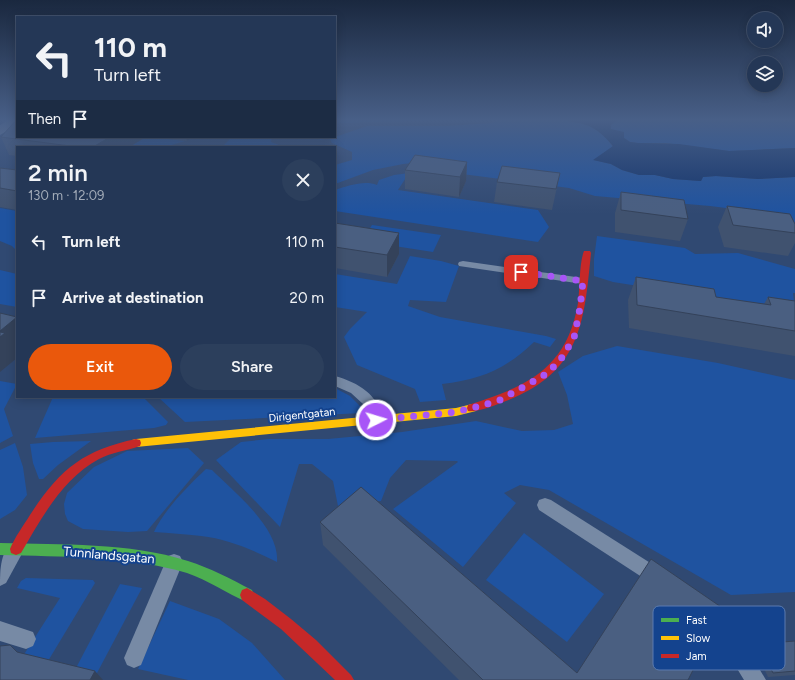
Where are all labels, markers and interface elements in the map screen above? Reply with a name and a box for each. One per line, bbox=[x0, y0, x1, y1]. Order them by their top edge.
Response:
map controls bbox=[747, 12, 783, 92]
button: sound bbox=[747, 12, 783, 48]
text: 110 m bbox=[94, 30, 167, 64]
icon: left bbox=[28, 32, 80, 84]
button: layers bbox=[747, 56, 783, 92]
text: Turn left bbox=[94, 64, 161, 86]
icon: arrive bbox=[69, 108, 91, 130]
text: Then bbox=[28, 110, 61, 128]
text: 2 min bbox=[28, 158, 88, 187]
button: close bbox=[282, 159, 324, 201]
text: 130 m · 12:09 bbox=[28, 188, 104, 203]
icon: left bbox=[28, 231, 50, 253]
text: Turn left bbox=[62, 233, 120, 251]
text: 110 m bbox=[286, 233, 324, 251]
pin bbox=[504, 255, 538, 289]
icon: arrive bbox=[510, 261, 532, 283]
icon: arrive bbox=[28, 287, 50, 309]
text: Arrive at destination bbox=[62, 289, 203, 307]
text: 20 m bbox=[290, 289, 324, 307]
button: Exit bbox=[28, 344, 172, 390]
button: Share bbox=[180, 344, 324, 390]
position arrow bbox=[355, 399, 397, 441]
street label: Dirigentgatan bbox=[268, 405, 336, 425]
street label: Tunnlandsgatan bbox=[63, 544, 155, 566]
legend bbox=[653, 606, 785, 670]
text: Fast bbox=[686, 614, 707, 627]
text: Slow bbox=[686, 632, 710, 645]
text: Jam bbox=[686, 650, 707, 663]

